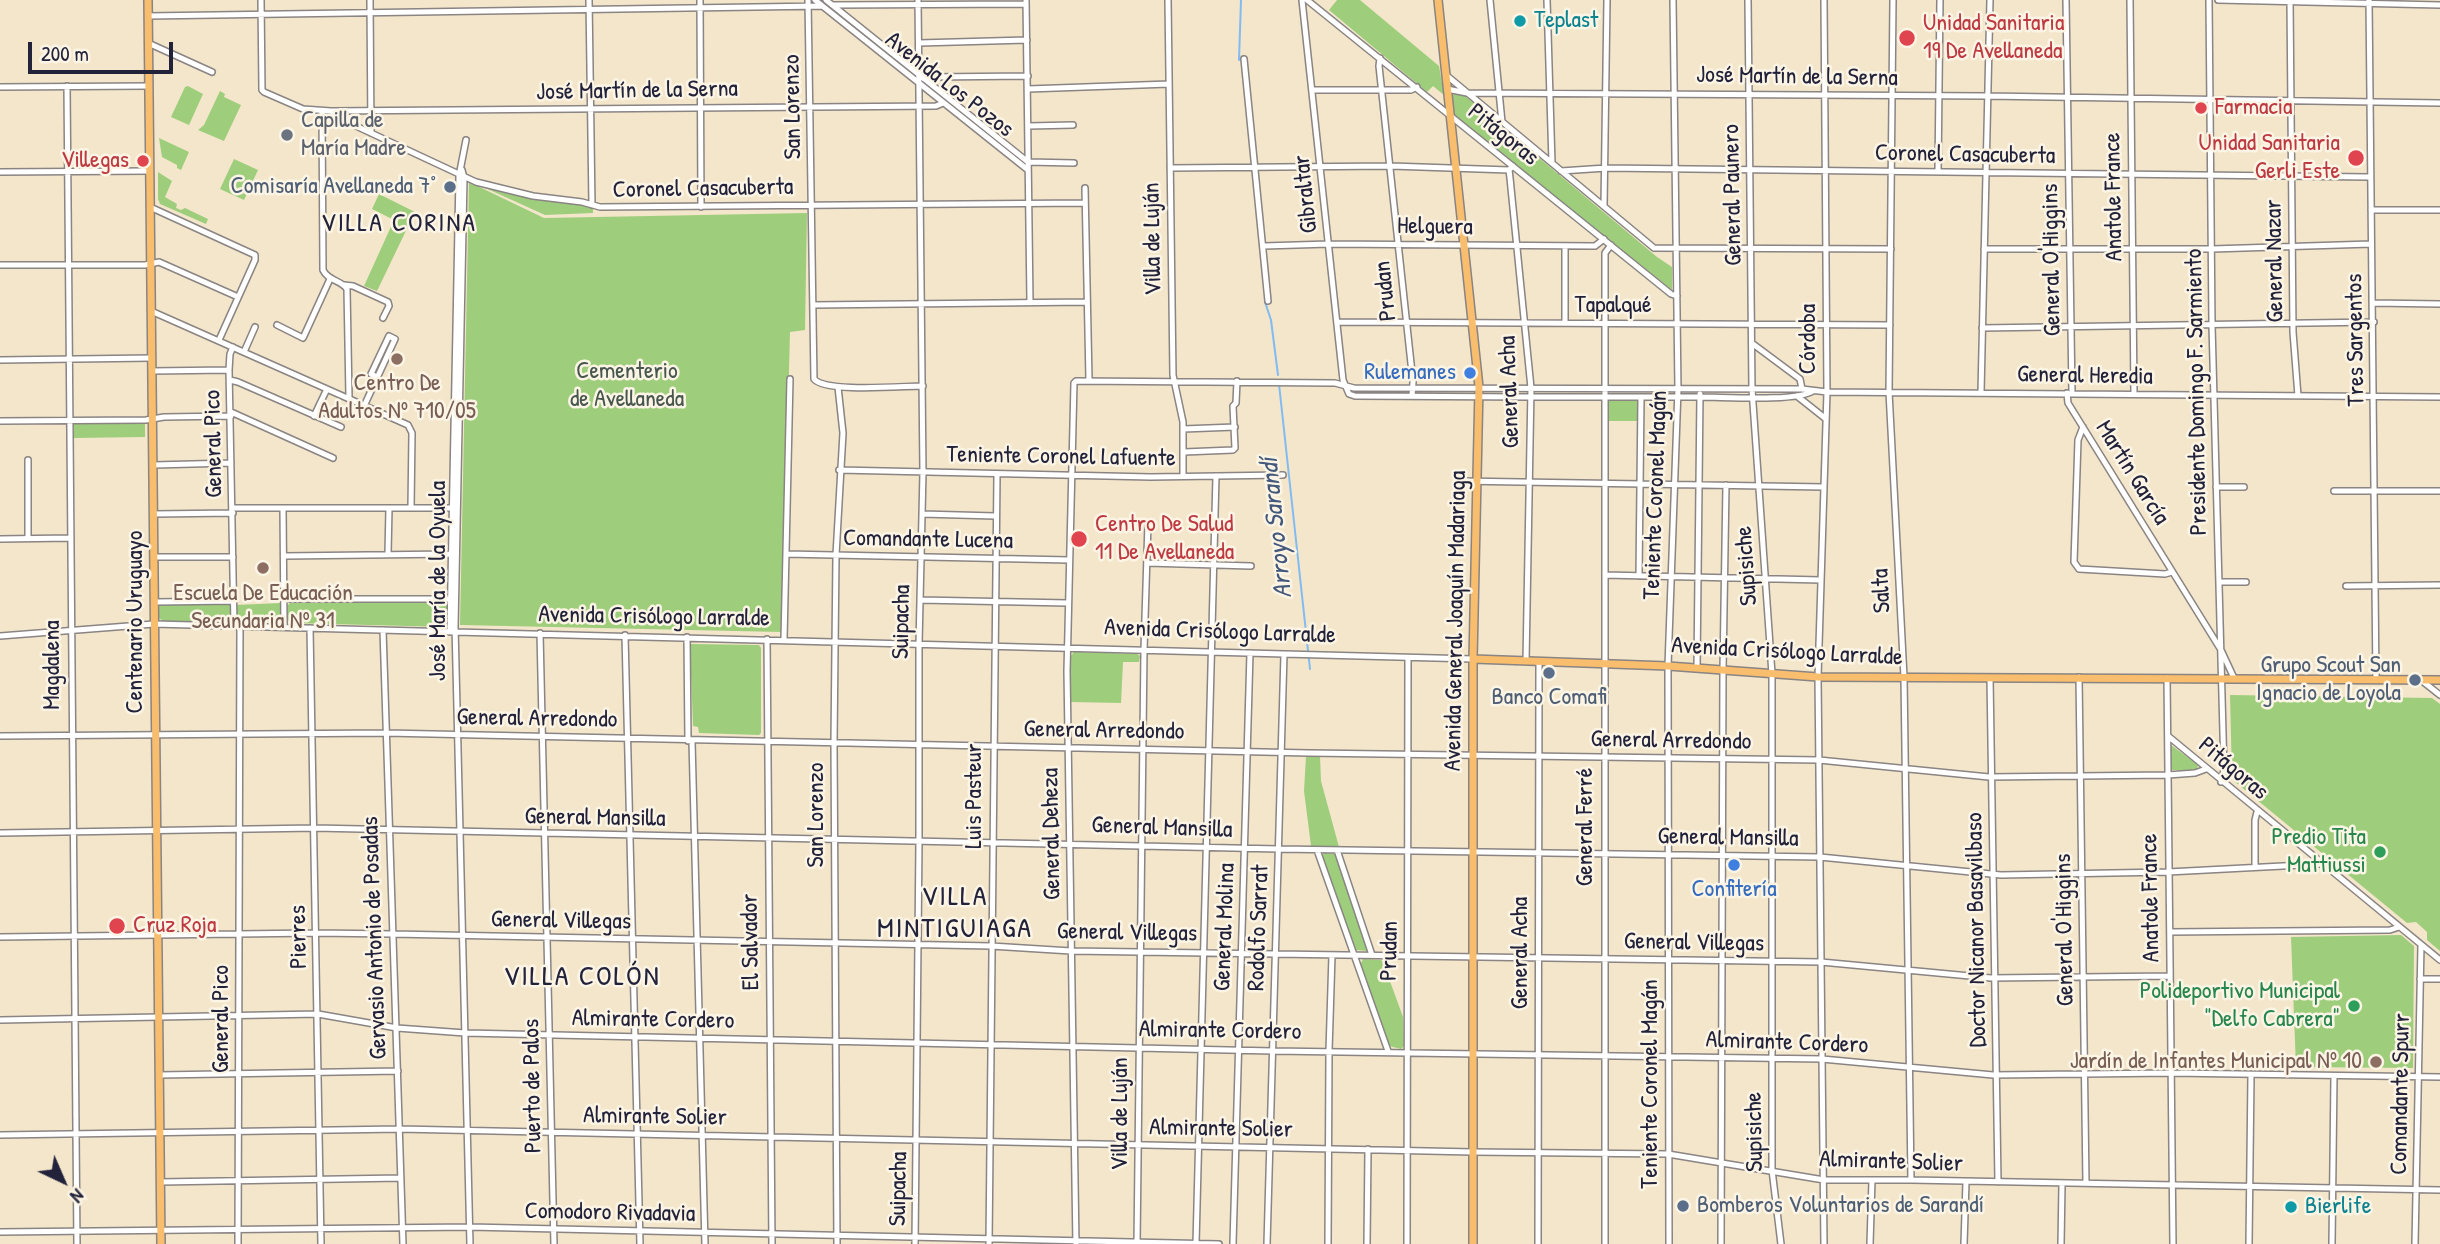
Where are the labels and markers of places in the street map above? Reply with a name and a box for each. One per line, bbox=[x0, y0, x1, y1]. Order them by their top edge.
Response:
place label: Teplast bbox=[1534, 7, 1598, 35]
place label: Unidad Sanitaria 19 De Avellaneda bbox=[1923, 10, 2064, 66]
marker: Teplast bbox=[1512, 13, 1528, 29]
marker: Unidad Sanitaria 19 De Avellaneda bbox=[1897, 28, 1917, 48]
place label: Farmacia bbox=[2215, 94, 2292, 122]
marker: Farmacia bbox=[2193, 100, 2209, 116]
place label: Capilla de María Madre bbox=[301, 107, 406, 163]
marker: Capilla de María Madre bbox=[279, 127, 295, 143]
place label: Unidad Sanitaria Gerli Este bbox=[2199, 130, 2340, 186]
place label: Villegas bbox=[61, 147, 129, 175]
marker: Unidad Sanitaria Gerli Este bbox=[2346, 148, 2366, 168]
marker: Villegas bbox=[135, 153, 151, 169]
place label: Comisaría Avellaneda 7° bbox=[231, 173, 436, 201]
marker: Comisaría Avellaneda 7° bbox=[442, 179, 458, 195]
marker: Centro De Adultos Nº 710/05 bbox=[389, 351, 405, 367]
place label: Rulemanes bbox=[1364, 359, 1456, 387]
marker: Rulemanes bbox=[1462, 365, 1478, 381]
place label: Centro De Adultos Nº 710/05 bbox=[318, 370, 476, 426]
place label: Centro De Salud 11 De Avellaneda bbox=[1095, 511, 1234, 567]
marker: Centro De Salud 11 De Avellaneda bbox=[1069, 529, 1089, 549]
marker: Escuela De Educación Secundaria Nº 31 bbox=[255, 560, 271, 576]
place label: Escuela De Educación Secundaria Nº 31 bbox=[173, 580, 353, 636]
place label: Grupo Scout San Ignacio de Loyola bbox=[2256, 652, 2401, 708]
marker: Banco Comafi bbox=[1541, 665, 1557, 681]
marker: Grupo Scout San Ignacio de Loyola bbox=[2407, 672, 2423, 688]
place label: Banco Comafi bbox=[1491, 684, 1607, 712]
place label: Predio Tita Mattiussi bbox=[2271, 824, 2366, 880]
marker: Predio Tita Mattiussi bbox=[2372, 844, 2388, 860]
marker: Confitería bbox=[1726, 857, 1742, 873]
place label: Confitería bbox=[1691, 876, 1777, 904]
place label: Cruz Roja bbox=[133, 912, 216, 940]
marker: Cruz Roja bbox=[107, 916, 127, 936]
place label: Polideportivo Municipal "Delfo Cabrera" bbox=[2140, 978, 2340, 1034]
marker: Polideportivo Municipal "Delfo Cabrera" bbox=[2346, 998, 2362, 1014]
place label: Jardín de Infantes Municipal Nº 10 bbox=[2070, 1048, 2362, 1076]
marker: Jardín de Infantes Municipal Nº 10 bbox=[2368, 1054, 2384, 1070]
place label: Bomberos Voluntarios de Sarandí bbox=[1697, 1192, 1984, 1220]
place label: Bierlife bbox=[2305, 1193, 2371, 1221]
marker: Bomberos Voluntarios de Sarandí bbox=[1675, 1198, 1691, 1214]
marker: Bierlife bbox=[2283, 1199, 2299, 1215]

